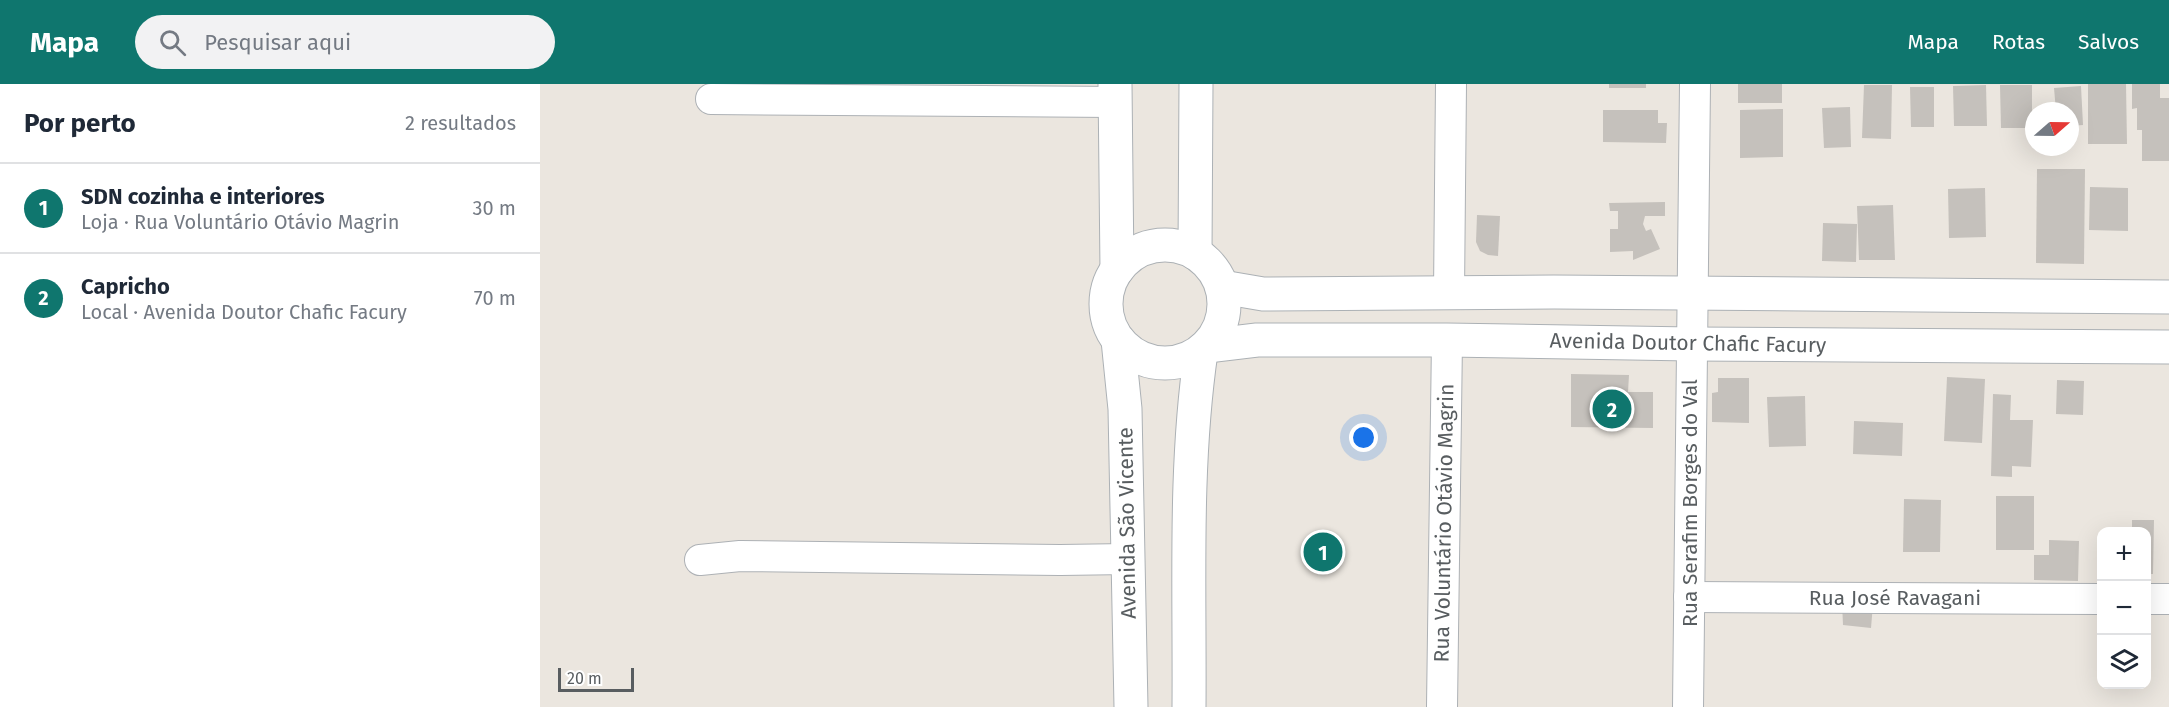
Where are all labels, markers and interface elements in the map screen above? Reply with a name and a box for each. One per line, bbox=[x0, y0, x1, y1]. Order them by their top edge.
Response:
search box bbox=[135, 15, 555, 69]
text: Mapa bbox=[30, 26, 99, 59]
icon: search bbox=[156, 26, 189, 59]
text: Pesquisar aqui bbox=[204, 29, 351, 56]
text: Mapa bbox=[1908, 29, 1959, 55]
text: Rotas bbox=[1992, 29, 2045, 55]
text: Salvos bbox=[2078, 29, 2139, 55]
north arrow bbox=[2025, 102, 2079, 156]
text: Por perto bbox=[24, 108, 136, 139]
text: 2 resultados bbox=[405, 111, 516, 135]
text: SDN cozinha e interiores bbox=[81, 183, 325, 210]
text: 1 bbox=[39, 196, 48, 220]
text: 30 m bbox=[472, 196, 516, 220]
text: Loja · Rua Voluntário Otávio Magrin bbox=[81, 210, 399, 234]
text: Capricho bbox=[81, 273, 170, 300]
text: 2 bbox=[38, 286, 49, 310]
text: 70 m bbox=[474, 286, 516, 310]
text: Local · Avenida Doutor Chafic Facury bbox=[81, 300, 407, 324]
street label: Avenida Doutor Chafic Facury bbox=[1549, 328, 1827, 358]
street label: Rua Serafim Borges do Val bbox=[1677, 379, 1703, 627]
street label: Rua Voluntário Otávio Magrin bbox=[1429, 383, 1459, 663]
pin: 2 bbox=[1592, 386, 1632, 432]
your location bbox=[1349, 423, 1378, 452]
street label: Avenida São Vicente bbox=[1112, 427, 1142, 619]
map controls bbox=[2097, 527, 2151, 689]
button: + bbox=[2097, 527, 2151, 581]
pin: 1 bbox=[1304, 530, 1342, 574]
button: − bbox=[2097, 581, 2151, 635]
street label: Rua José Ravagani bbox=[1809, 585, 1981, 611]
button: layers bbox=[2097, 635, 2151, 689]
scale bar bbox=[558, 665, 634, 692]
text: 20 m bbox=[567, 669, 602, 688]

